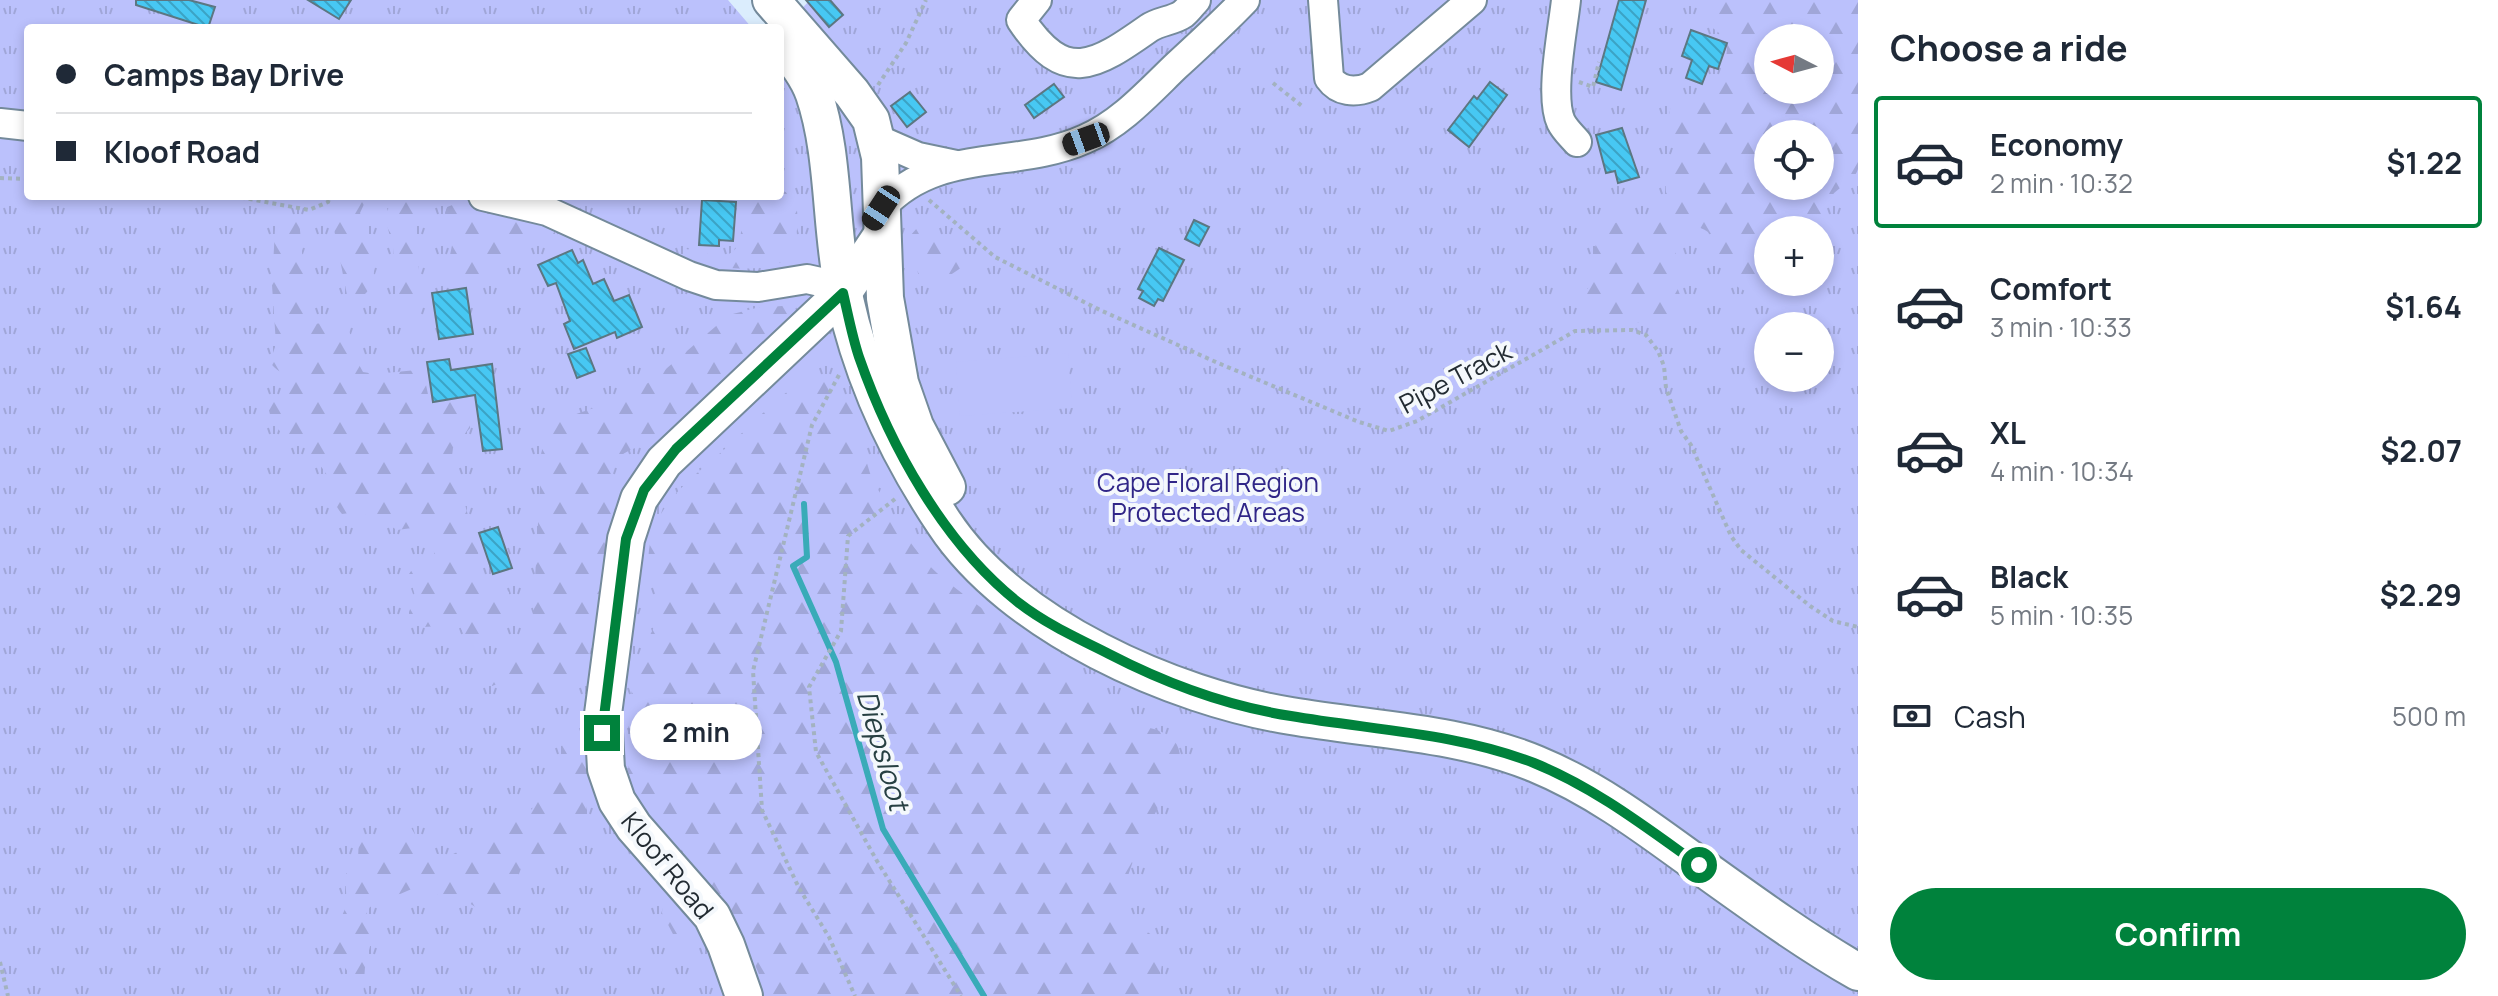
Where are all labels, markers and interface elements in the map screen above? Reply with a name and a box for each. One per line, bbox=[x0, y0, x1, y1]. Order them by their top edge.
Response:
text: Choose a ride bbox=[1890, 23, 2128, 72]
north arrow bbox=[1754, 24, 1834, 104]
map controls bbox=[1754, 24, 1834, 392]
text: Camps Bay Drive bbox=[104, 54, 344, 95]
car bbox=[1059, 120, 1113, 158]
button: locate bbox=[1754, 120, 1834, 200]
text: Economy bbox=[1990, 124, 2123, 165]
icon: car bbox=[1894, 126, 1966, 198]
text: Kloof Road bbox=[104, 131, 260, 172]
text: $1.22 bbox=[2386, 142, 2462, 183]
text: 2 min · 10:32 bbox=[1990, 165, 2133, 201]
car bbox=[858, 181, 904, 235]
button: + bbox=[1754, 216, 1834, 296]
text: Comfort bbox=[1990, 268, 2112, 309]
icon: car bbox=[1894, 270, 1966, 342]
text: $1.64 bbox=[2385, 286, 2462, 327]
text: 3 min · 10:33 bbox=[1990, 309, 2132, 345]
button: − bbox=[1754, 312, 1834, 392]
street label: Pipe Track bbox=[1393, 332, 1518, 422]
text: XL bbox=[1990, 412, 2026, 453]
icon: car bbox=[1894, 414, 1966, 486]
text: $2.07 bbox=[2380, 430, 2462, 471]
text: 4 min · 10:34 bbox=[1990, 453, 2134, 489]
park label: Cape Floral Region Protected Areas bbox=[1097, 464, 1319, 530]
text: Black bbox=[1990, 556, 2068, 597]
icon: car bbox=[1894, 558, 1966, 630]
text: $2.29 bbox=[2380, 574, 2462, 615]
text: 5 min · 10:35 bbox=[1990, 597, 2133, 633]
water label: Diepsloot bbox=[849, 685, 920, 817]
icon: cash bbox=[1890, 694, 1934, 738]
text: Cash bbox=[1954, 696, 2026, 737]
text: 500 m bbox=[2392, 698, 2466, 734]
callout: 2 min bbox=[630, 705, 762, 761]
text: 2 min bbox=[662, 714, 730, 750]
route end bbox=[584, 715, 620, 751]
street label: Kloof Road bbox=[614, 804, 722, 926]
route start bbox=[1681, 847, 1717, 883]
button: Confirm bbox=[1890, 888, 2466, 980]

